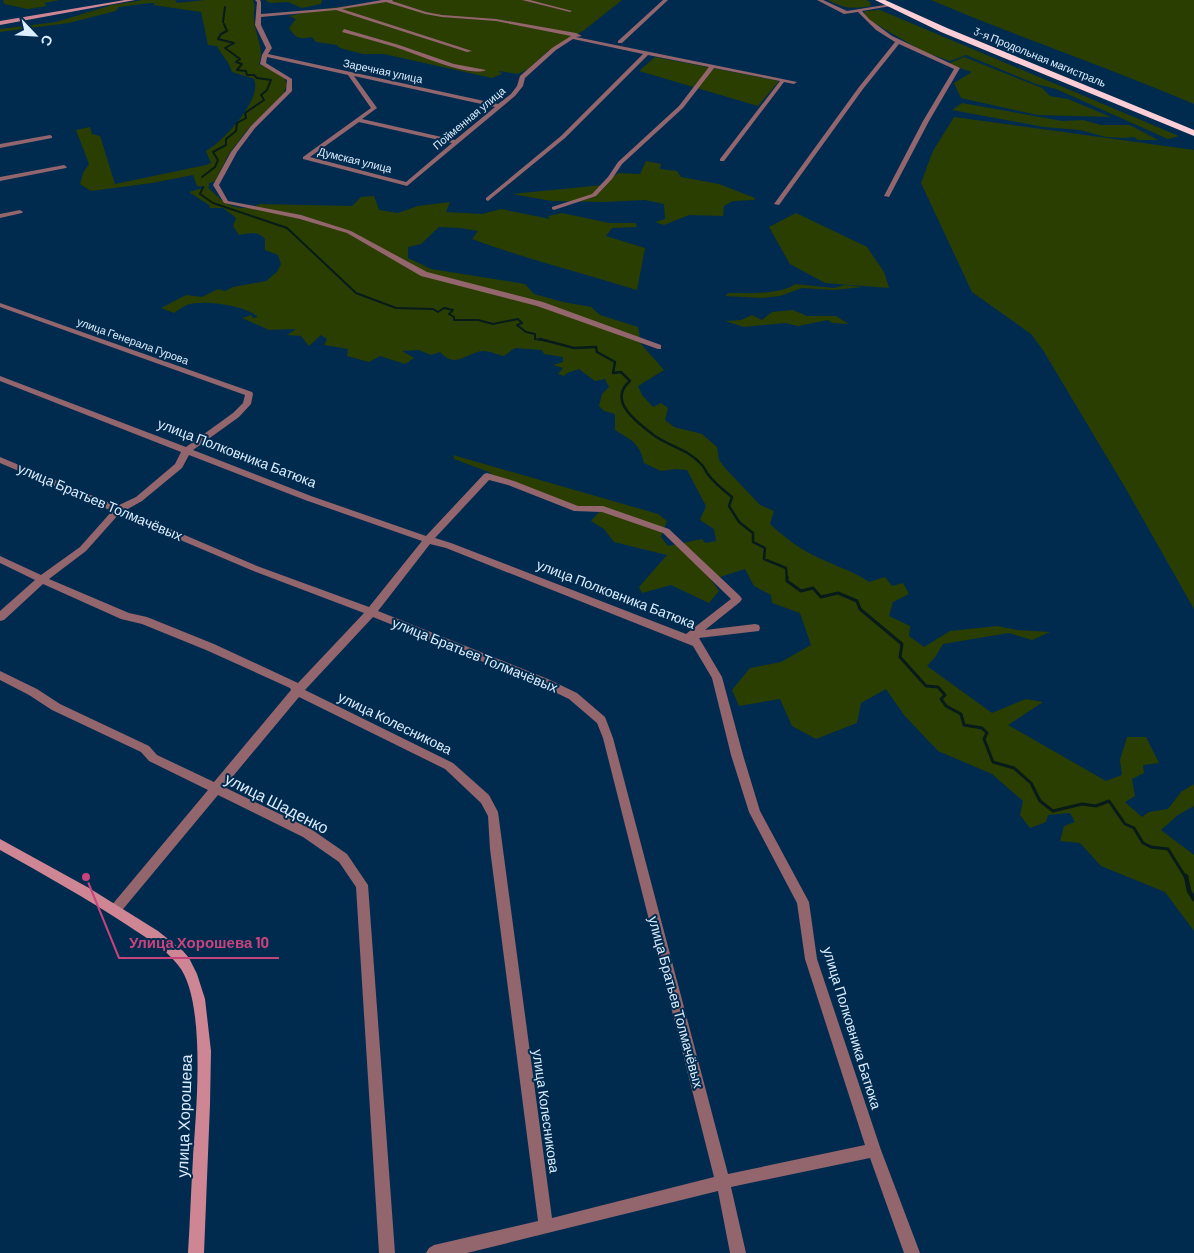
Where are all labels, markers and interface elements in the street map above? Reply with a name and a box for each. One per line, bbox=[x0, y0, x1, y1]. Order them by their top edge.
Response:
north arrow bbox=[10, 10, 60, 60]
street label: 3-я Продольная магистраль bbox=[972, 24, 1109, 89]
text: С bbox=[37, 33, 57, 49]
street label: Заречная улица bbox=[342, 56, 425, 85]
street label: Пойменная улица bbox=[430, 83, 508, 152]
street label: Думская улица bbox=[317, 144, 394, 175]
street label: улица Генерала Гурова bbox=[76, 314, 191, 367]
street label: улица Полковника Батюка bbox=[155, 414, 319, 491]
street label: улица Братьев Толмачёвых bbox=[15, 459, 185, 544]
street label: улица Полковника Батюка bbox=[534, 555, 698, 632]
street label: улица Братьев Толмачёвых bbox=[390, 613, 561, 696]
street label: улица Колесникова bbox=[336, 688, 455, 758]
street label: улица Шаденко bbox=[222, 768, 332, 837]
street label: улица Братьев Толмачёвых bbox=[645, 914, 708, 1090]
callout: Улица Хорошева 10 bbox=[119, 928, 279, 958]
text: Улица Хорошева 10 bbox=[129, 933, 269, 951]
street label: улица Полковника Батюка bbox=[820, 945, 885, 1111]
street label: улица Колесникова bbox=[529, 1048, 564, 1174]
street label: улица Хорошева bbox=[172, 1054, 195, 1178]

